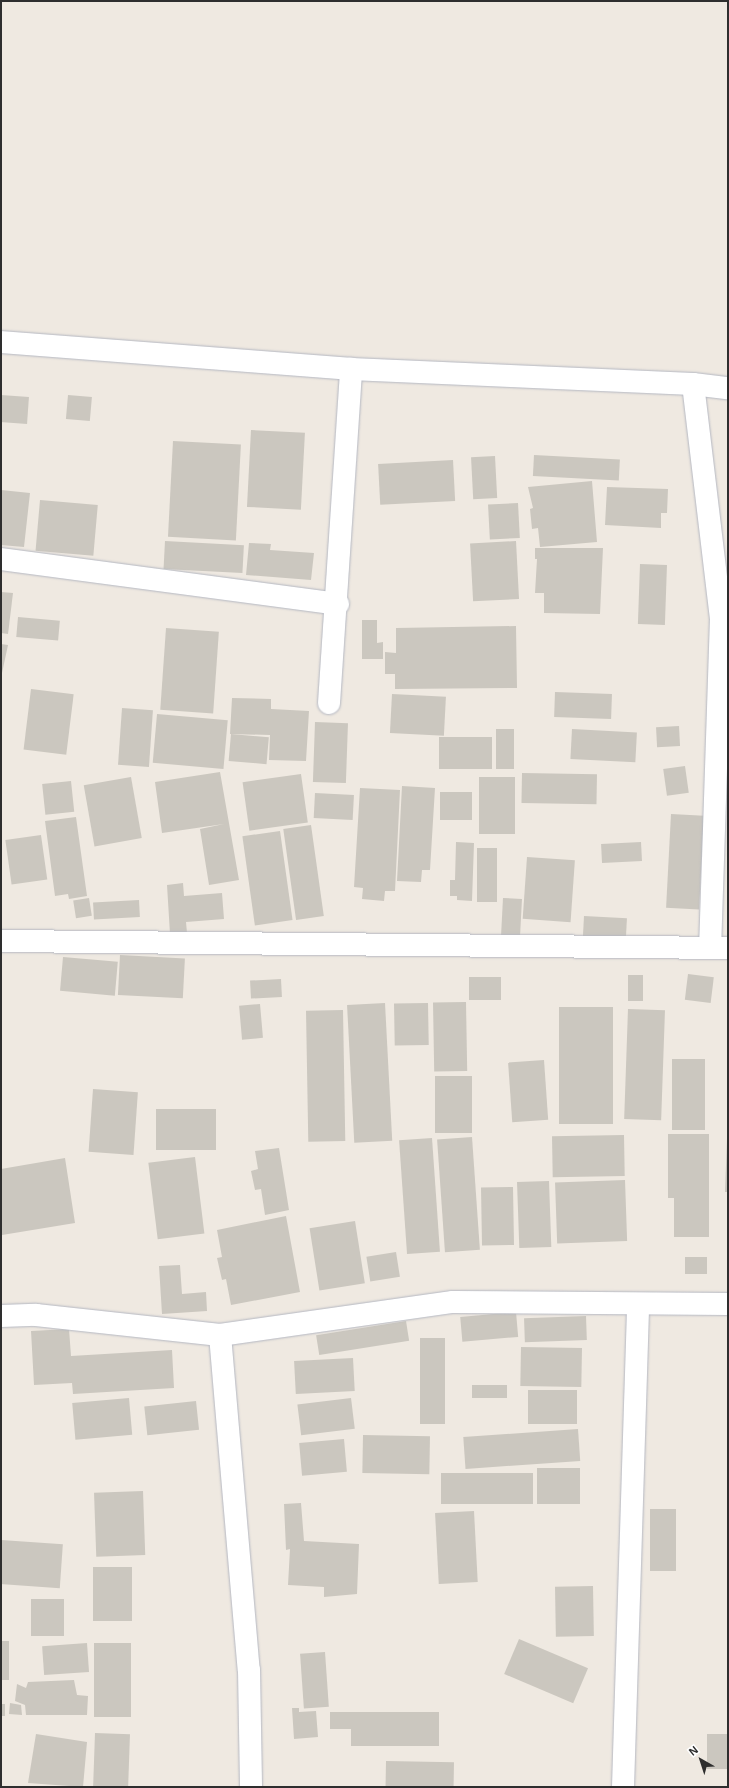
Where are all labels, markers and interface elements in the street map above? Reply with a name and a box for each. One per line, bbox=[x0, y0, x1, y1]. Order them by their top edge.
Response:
north arrow bbox=[681, 1740, 721, 1780]
text: N bbox=[687, 1744, 700, 1758]

